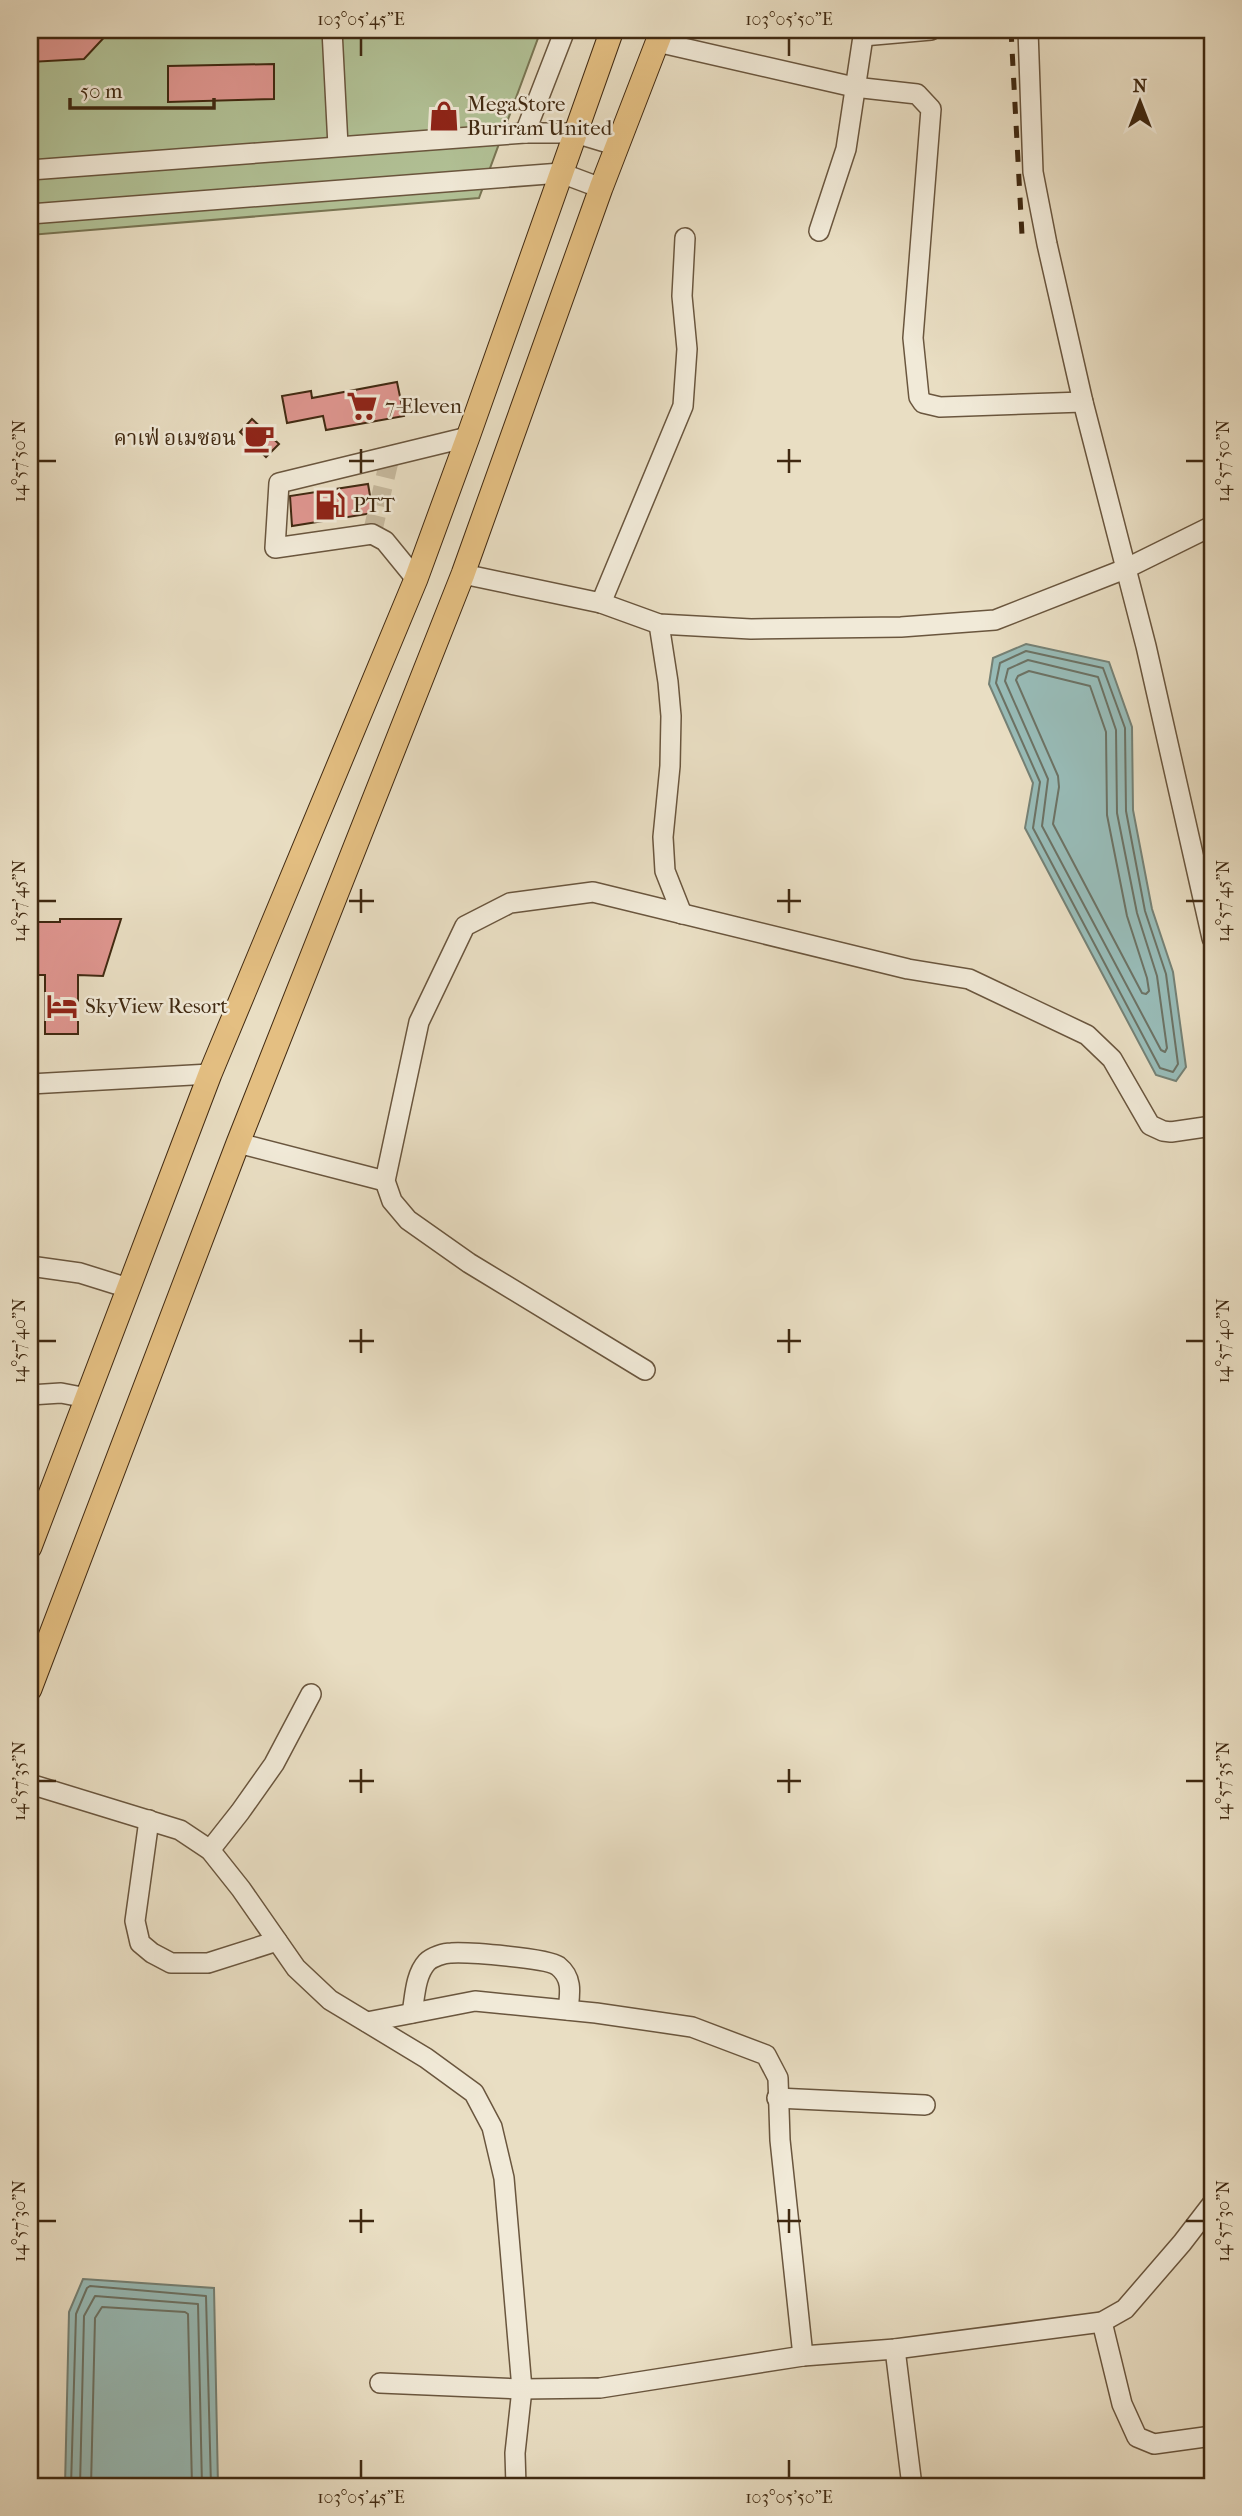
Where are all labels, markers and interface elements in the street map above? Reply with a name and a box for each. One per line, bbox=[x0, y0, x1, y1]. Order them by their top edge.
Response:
text: 103°05'45"E bbox=[317, 9, 405, 30]
text: 103°05'50"E bbox=[745, 9, 833, 30]
scale bar bbox=[70, 66, 214, 110]
north arrow bbox=[1106, 66, 1176, 136]
text: N bbox=[1133, 75, 1148, 97]
text: 50 m bbox=[80, 79, 123, 103]
place label: MegaStore Buriram United bbox=[467, 92, 613, 140]
shop icon: MegaStore Buriram United bbox=[427, 99, 461, 133]
supermarket icon: 7-Eleven bbox=[345, 389, 379, 423]
place label: 7-Eleven bbox=[385, 394, 462, 418]
text: 14°57'50"N bbox=[9, 420, 30, 502]
text: 14°57'50"N bbox=[1213, 420, 1234, 502]
cafe icon: คาเฟ่ อเมซอน bbox=[242, 421, 276, 455]
place label: คาเฟ่ อเมซอน bbox=[114, 426, 236, 450]
fuel station icon: PTT bbox=[313, 488, 347, 522]
place label: PTT bbox=[353, 493, 396, 517]
text: 14°57'45"N bbox=[9, 859, 30, 942]
text: 14°57'45"N bbox=[1213, 859, 1234, 942]
hotel icon: SkyView Resort bbox=[45, 989, 79, 1023]
place label: SkyView Resort bbox=[85, 994, 228, 1018]
text: 14°57'40"N bbox=[9, 1298, 30, 1384]
text: 14°57'40"N bbox=[1213, 1298, 1234, 1384]
text: 14°57'35"N bbox=[9, 1741, 30, 1821]
text: 14°57'35"N bbox=[1213, 1741, 1234, 1821]
text: 14°57'30"N bbox=[9, 2180, 30, 2262]
text: 14°57'30"N bbox=[1213, 2180, 1234, 2262]
text: 103°05'45"E bbox=[317, 2487, 405, 2508]
text: 103°05'50"E bbox=[745, 2487, 833, 2508]

